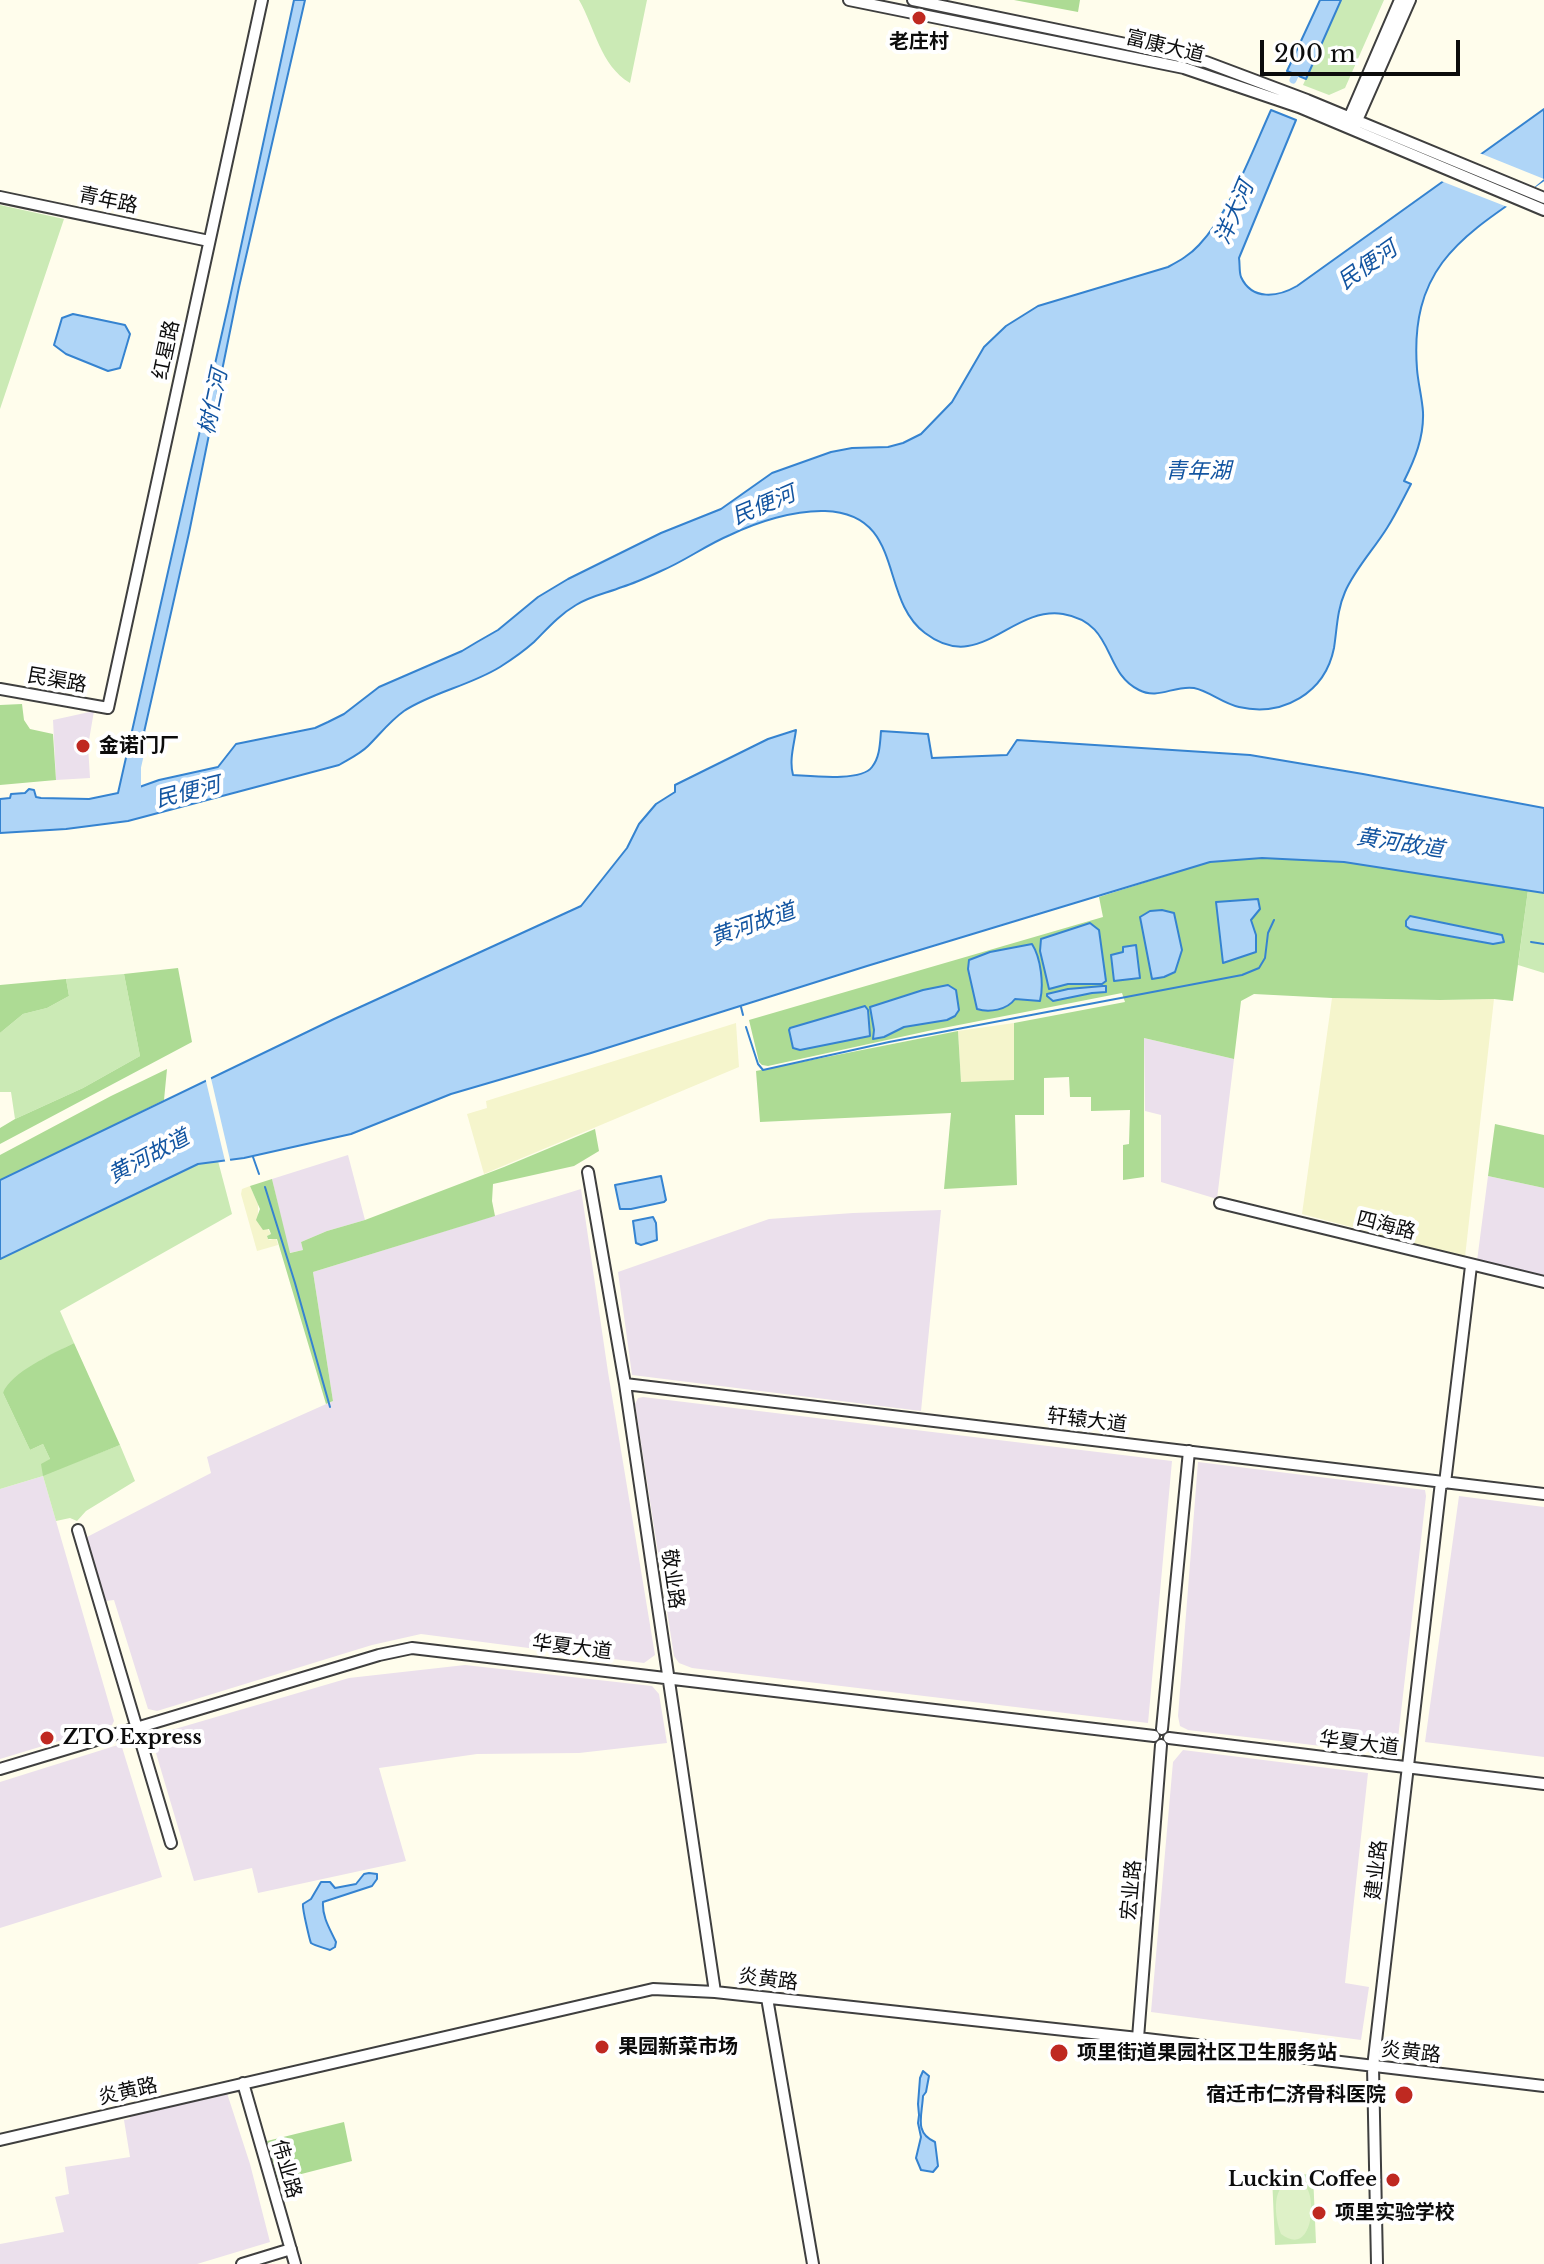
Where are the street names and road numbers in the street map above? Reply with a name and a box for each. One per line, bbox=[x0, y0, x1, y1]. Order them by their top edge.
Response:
street label: 富康大道 bbox=[1123, 26, 1207, 68]
street label: 青年路 bbox=[76, 183, 140, 219]
street label: 红星路 bbox=[149, 318, 185, 382]
street label: 民渠路 bbox=[25, 664, 89, 698]
street label: 四海路 bbox=[1354, 1207, 1418, 1245]
street label: 轩辕大道 bbox=[1046, 1404, 1128, 1438]
street label: 敬业路 bbox=[656, 1548, 688, 1610]
street label: 华夏大道 bbox=[531, 1631, 613, 1665]
street label: 华夏大道 bbox=[1318, 1727, 1400, 1761]
street label: 建业路 bbox=[1361, 1839, 1393, 1901]
street label: 宏业路 bbox=[1117, 1859, 1147, 1921]
street label: 炎黄路 bbox=[737, 1964, 799, 1996]
street label: 炎黄路 bbox=[1380, 2038, 1442, 2068]
street label: 炎黄路 bbox=[96, 2074, 160, 2110]
street label: 伟业路 bbox=[266, 2137, 306, 2201]

